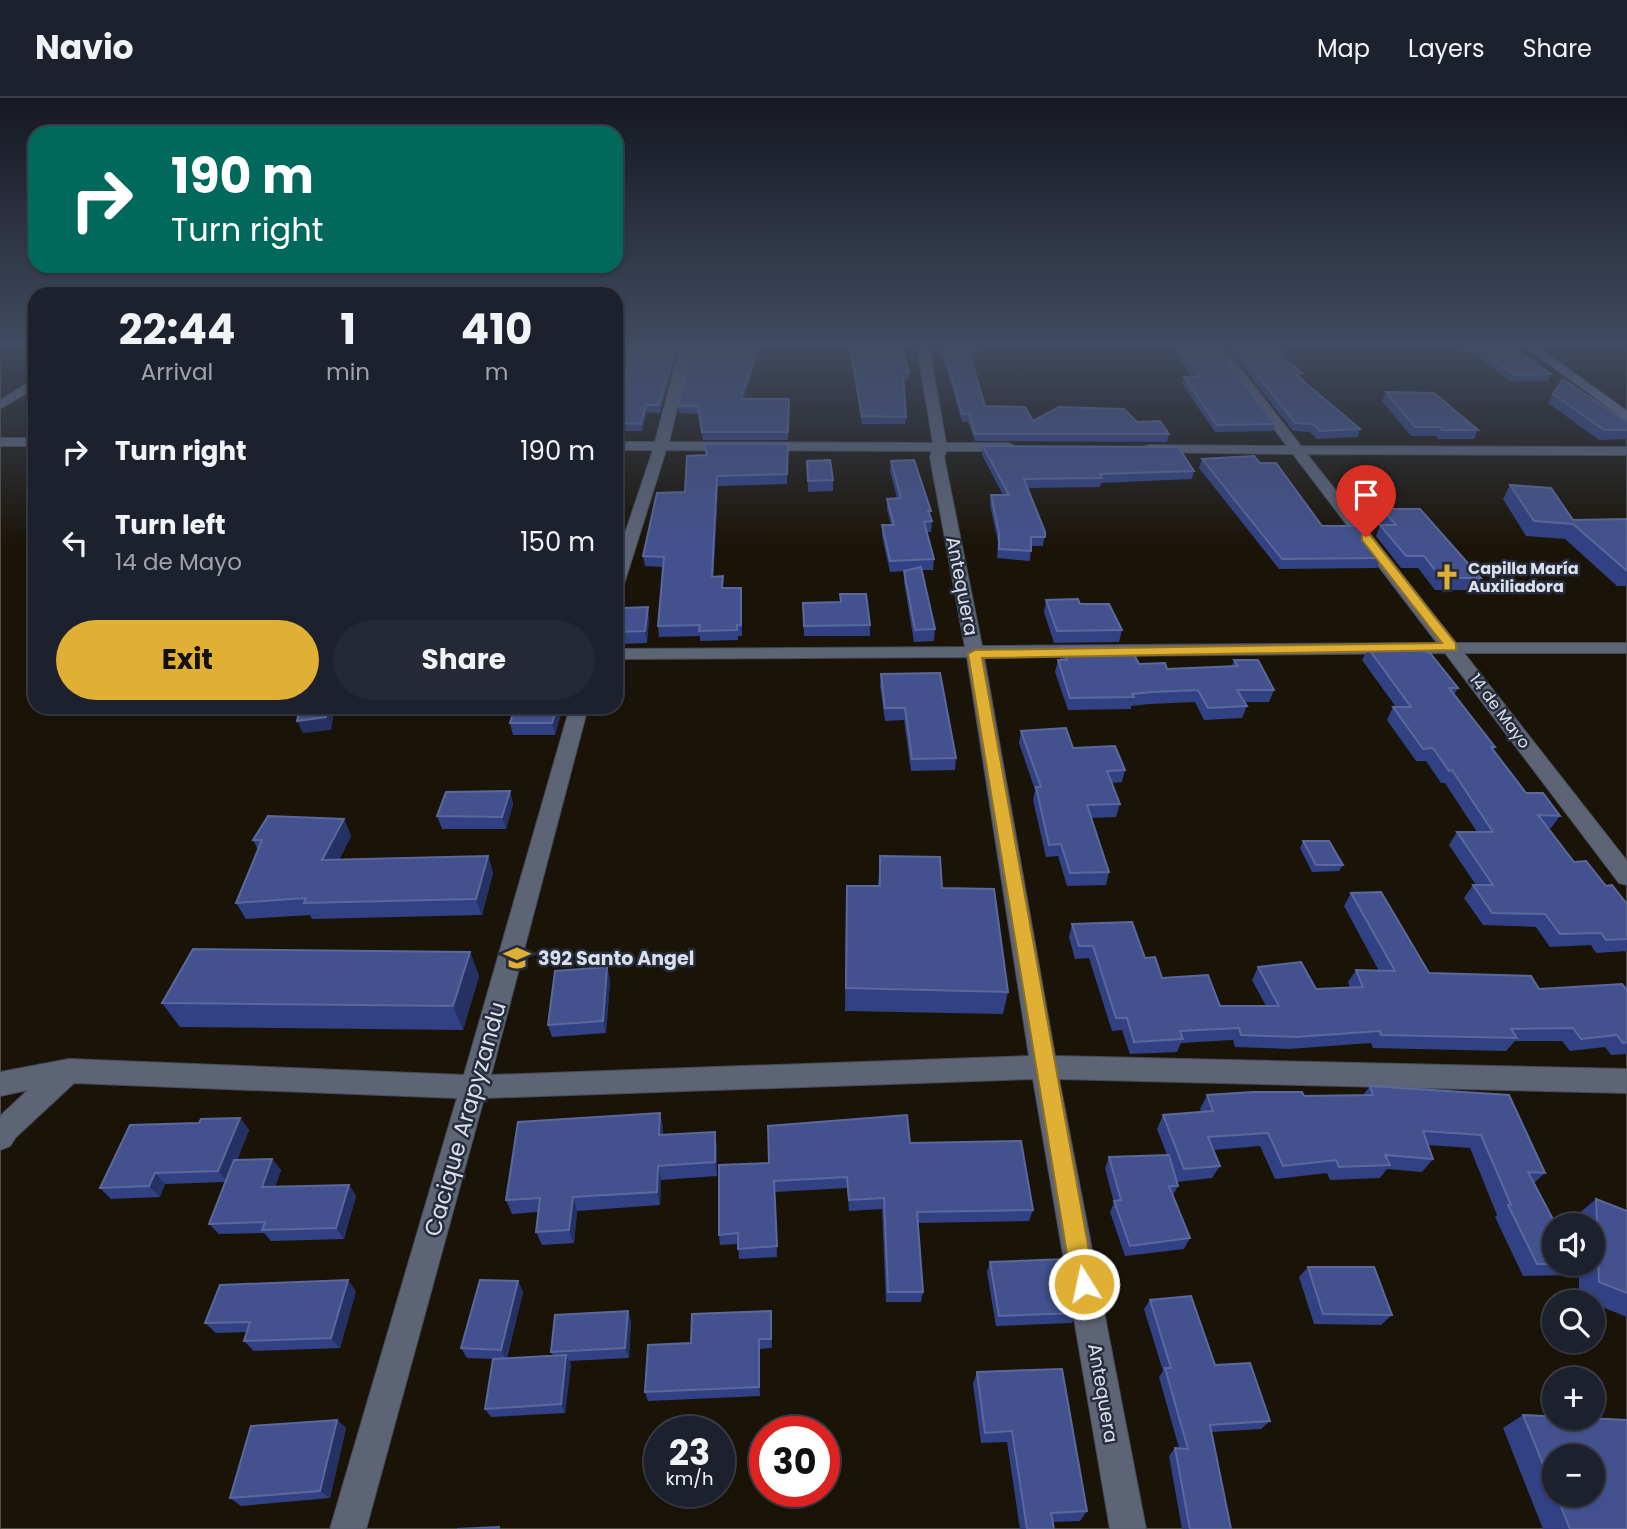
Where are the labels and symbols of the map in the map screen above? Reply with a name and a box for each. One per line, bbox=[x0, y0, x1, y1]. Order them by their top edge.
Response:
pin bbox=[1336, 465, 1396, 537]
street label: Antequera bbox=[939, 534, 985, 638]
place label: Capilla María Auxiliadora bbox=[1468, 557, 1579, 598]
church icon: Capilla María Auxiliadora bbox=[1432, 562, 1462, 592]
street label: 14 de Mayo bbox=[1464, 669, 1536, 753]
school or university icon: 392 Santo Angel bbox=[502, 943, 532, 973]
place label: 392 Santo Angel bbox=[538, 945, 694, 972]
street label: Cacique Arapyzandu bbox=[416, 998, 514, 1240]
position arrow bbox=[1047, 1247, 1121, 1321]
street label: Antequera bbox=[1081, 1341, 1125, 1445]
speed limit sign: 30 bbox=[749, 1416, 840, 1507]

